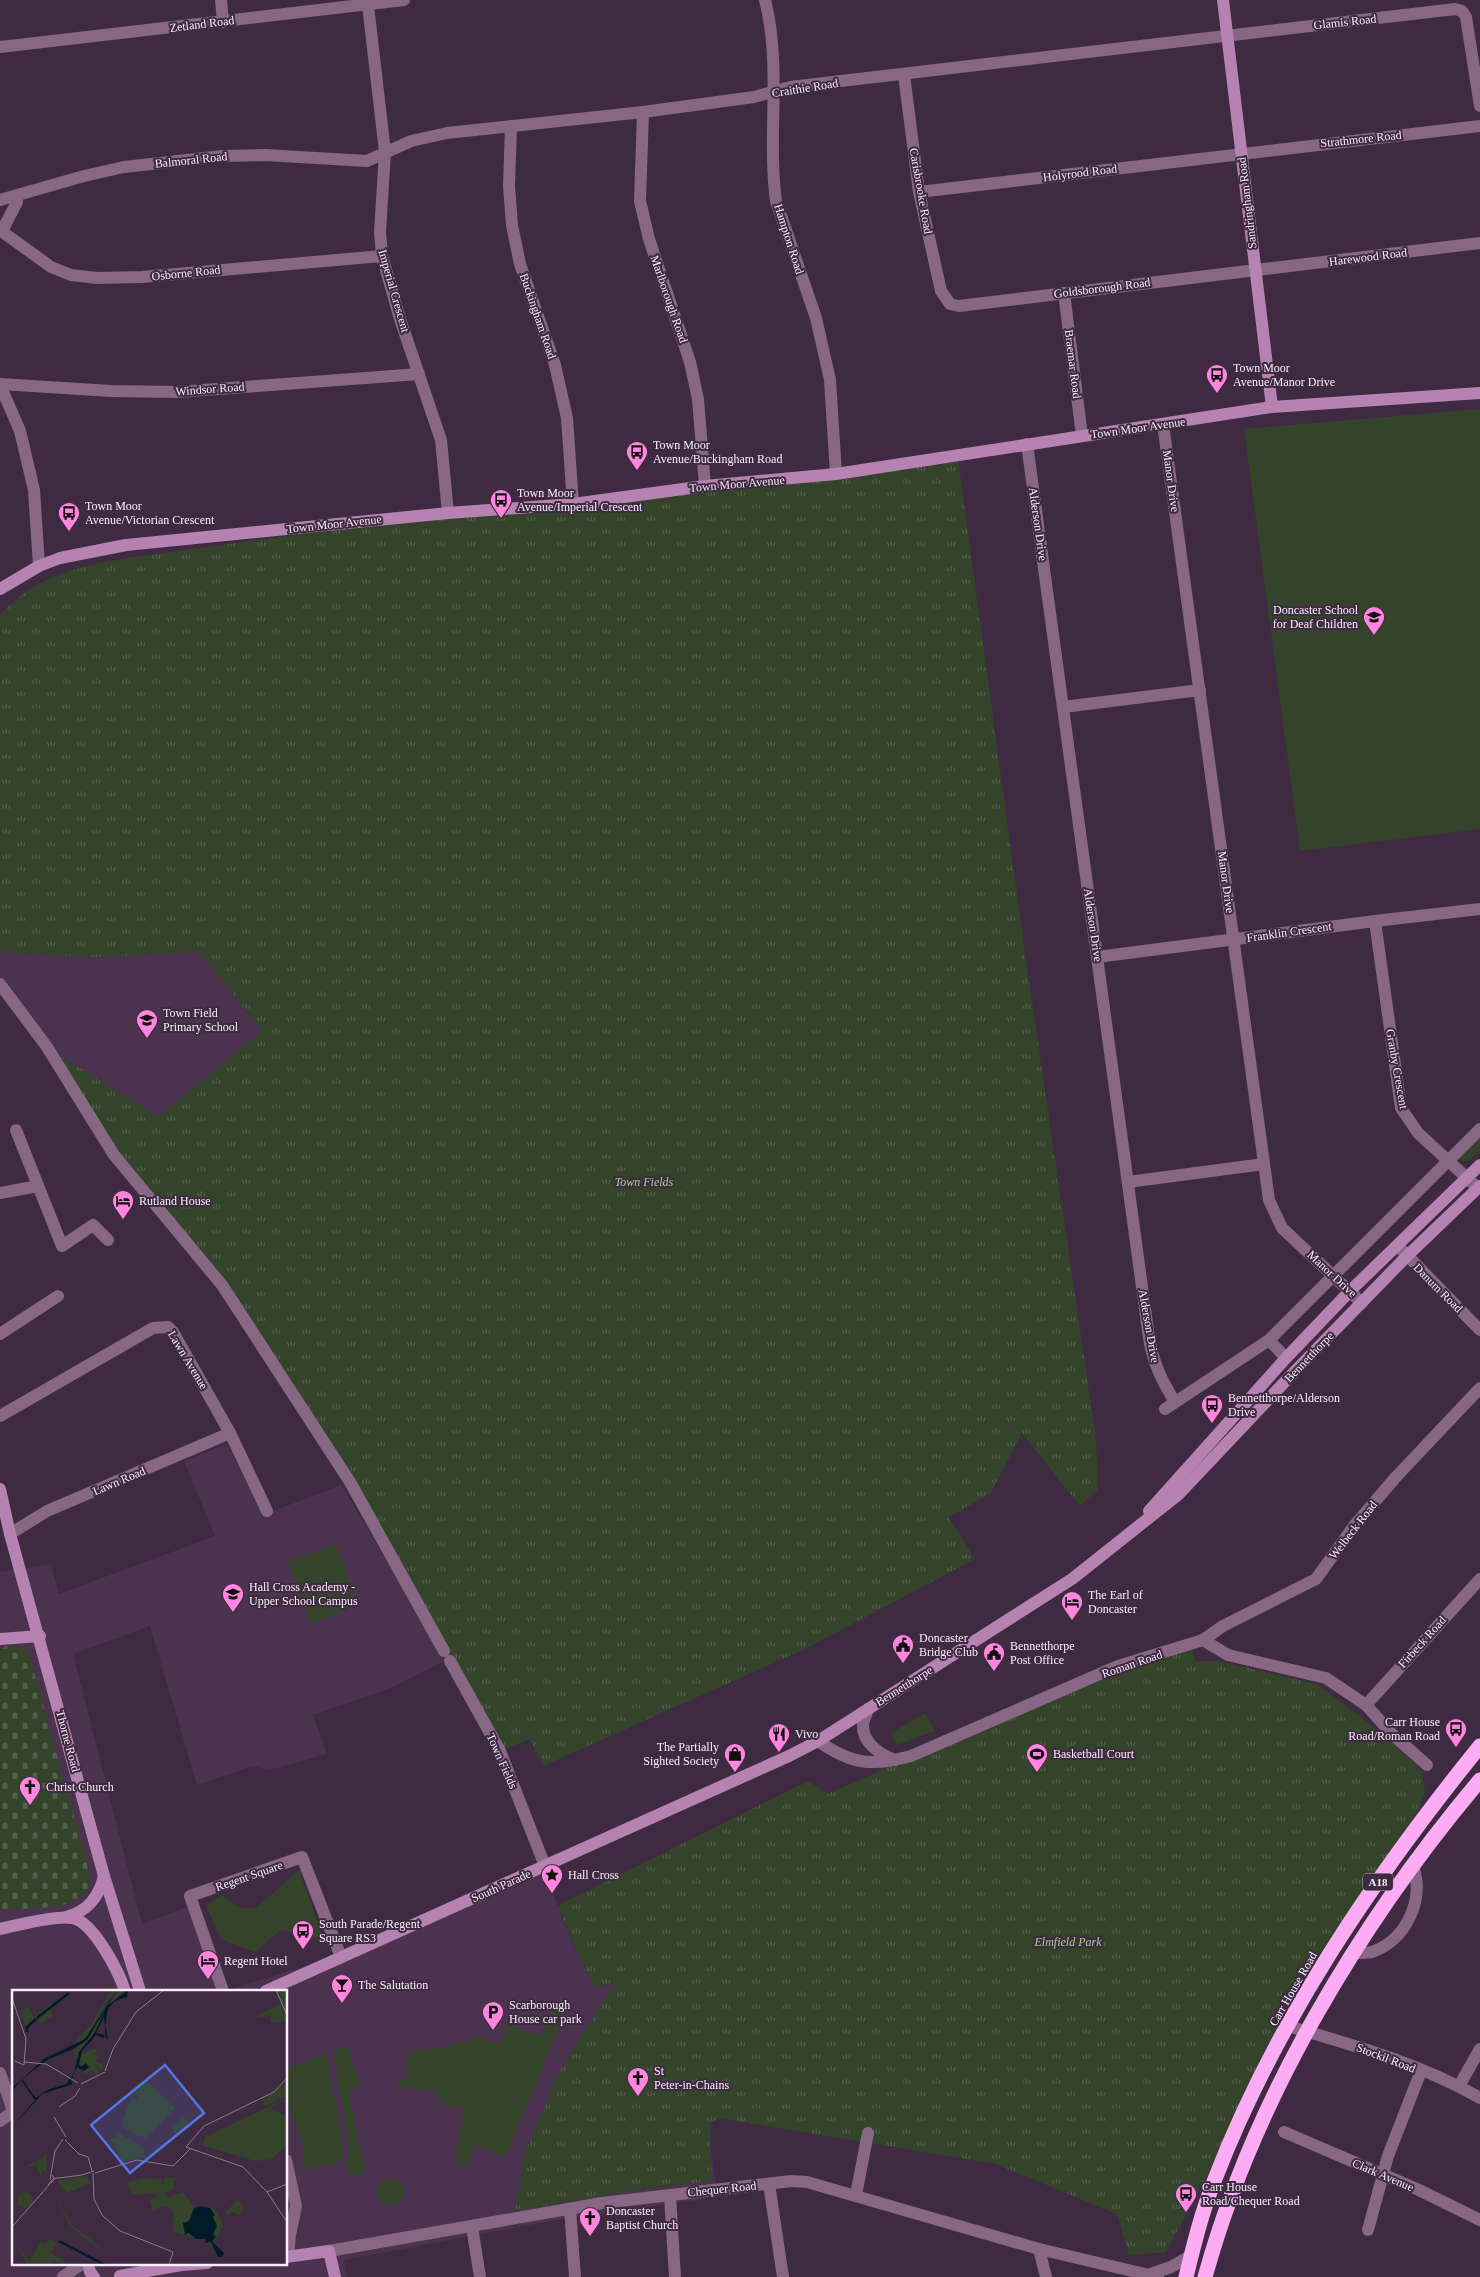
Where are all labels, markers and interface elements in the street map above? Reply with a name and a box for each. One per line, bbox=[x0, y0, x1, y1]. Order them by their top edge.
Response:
street label: Glamis Road bbox=[1313, 12, 1377, 32]
street label: Zetland Road bbox=[169, 13, 235, 35]
street label: Craithie Road bbox=[771, 76, 839, 100]
street label: Strathmore Road bbox=[1320, 128, 1402, 150]
street label: Carisbrooke Road bbox=[907, 147, 935, 235]
street label: Balmoral Road bbox=[154, 149, 228, 171]
street label: Sandringham Road bbox=[1234, 156, 1260, 250]
street label: Holyrood Road bbox=[1042, 162, 1118, 184]
street label: Hampton Road bbox=[771, 202, 807, 276]
street label: Harewood Road bbox=[1328, 245, 1408, 269]
street label: Imperial Crescent bbox=[375, 248, 413, 335]
street label: Marlborough Road bbox=[647, 253, 691, 345]
street label: Osborne Road bbox=[151, 262, 221, 284]
street label: Buckingham Road bbox=[517, 271, 559, 361]
street label: Goldsborough Road bbox=[1053, 275, 1151, 301]
street label: Braemar Road bbox=[1062, 329, 1084, 399]
place label: Town Moor Avenue/Manor Drive bbox=[1233, 361, 1335, 389]
bus stop icon: Town Moor Avenue/Manor Drive bbox=[1205, 363, 1229, 394]
street label: Windsor Road bbox=[175, 380, 245, 398]
street label: Town Moor Avenue bbox=[1090, 414, 1186, 442]
place label: Town Moor Avenue/Buckingham Road bbox=[653, 438, 782, 466]
bus stop icon: Town Moor Avenue/Buckingham Road bbox=[625, 440, 649, 471]
street label: Manor Drive bbox=[1160, 449, 1182, 513]
street label: Town Moor Avenue bbox=[689, 473, 785, 495]
place label: Town Moor Avenue/Imperial Crescent bbox=[517, 486, 643, 514]
street label: Alderson Drive bbox=[1026, 486, 1050, 562]
bus stop icon: Town Moor Avenue/Imperial Crescent bbox=[489, 488, 513, 519]
place label: Town Moor Avenue/Victorian Crescent bbox=[85, 499, 215, 527]
bus stop icon: Town Moor Avenue/Victorian Crescent bbox=[57, 501, 81, 532]
street label: Town Moor Avenue bbox=[286, 512, 382, 536]
place label: Doncaster School for Deaf Children bbox=[1273, 603, 1359, 631]
school or university icon: Doncaster School for Deaf Children bbox=[1362, 605, 1386, 636]
street label: Manor Drive bbox=[1215, 850, 1237, 914]
street label: Alderson Drive bbox=[1081, 887, 1105, 963]
street label: Franklin Crescent bbox=[1246, 919, 1333, 945]
place label: Town Field Primary School bbox=[163, 1006, 239, 1034]
school or university icon: Town Field Primary School bbox=[135, 1008, 159, 1039]
street label: Granby Crescent bbox=[1383, 1028, 1411, 1111]
park label: Town Fields bbox=[615, 1175, 674, 1189]
hotel icon: Rutland House bbox=[111, 1189, 135, 1220]
place label: Rutland House bbox=[139, 1194, 211, 1208]
street label: Manor Drive bbox=[1304, 1248, 1360, 1300]
street label: Danum Road bbox=[1411, 1261, 1465, 1315]
street label: Alderson Drive bbox=[1136, 1288, 1162, 1364]
street label: Lawn Avenue bbox=[165, 1328, 211, 1392]
street label: Bennetthorpe bbox=[1282, 1329, 1336, 1385]
place label: Bennetthorpe/Alderson Drive bbox=[1228, 1391, 1340, 1419]
bus stop icon: Bennetthorpe/Alderson Drive bbox=[1200, 1393, 1224, 1424]
street label: Lawn Road bbox=[91, 1464, 147, 1498]
street label: Welbeck Road bbox=[1326, 1498, 1380, 1562]
place label: Hall Cross Academy - Upper School Campus bbox=[249, 1580, 358, 1608]
school or university icon: Hall Cross Academy - Upper School Campus bbox=[221, 1582, 245, 1613]
place label: The Earl of Doncaster bbox=[1088, 1588, 1143, 1616]
hotel icon: The Earl of Doncaster bbox=[1060, 1590, 1084, 1621]
street label: Firbeck Road bbox=[1395, 1613, 1449, 1671]
place label: Doncaster Bridge Club bbox=[919, 1631, 978, 1659]
public building icon: Doncaster Bridge Club bbox=[891, 1633, 915, 1664]
place label: Bennetthorpe Post Office bbox=[1010, 1639, 1075, 1667]
public building icon: Bennetthorpe Post Office bbox=[982, 1641, 1006, 1672]
street label: Roman Road bbox=[1100, 1647, 1164, 1681]
street label: Bennetthorpe bbox=[873, 1663, 935, 1709]
street label: Thorne Road bbox=[53, 1709, 83, 1773]
place label: Carr House Road/Roman Road bbox=[1348, 1715, 1440, 1743]
bus stop icon: Carr House Road/Roman Road bbox=[1444, 1717, 1468, 1748]
restaurant icon: Vivo bbox=[767, 1722, 791, 1753]
place label: Vivo bbox=[795, 1727, 818, 1741]
street label: Town Fields bbox=[484, 1731, 521, 1791]
place label: The Partially Sighted Society bbox=[643, 1740, 719, 1768]
shop icon: The Partially Sighted Society bbox=[723, 1742, 747, 1773]
sports icon: Basketball Court bbox=[1025, 1742, 1049, 1773]
place label: Basketball Court bbox=[1053, 1747, 1135, 1761]
church icon: Christ Church bbox=[18, 1775, 42, 1806]
place label: Christ Church bbox=[46, 1780, 114, 1794]
street label: Regent Square bbox=[213, 1858, 285, 1894]
place icon: Hall Cross bbox=[540, 1863, 564, 1894]
street label: South Parade bbox=[469, 1867, 533, 1905]
place label: Hall Cross bbox=[568, 1868, 619, 1882]
road number: A18 bbox=[1363, 1874, 1393, 1890]
place label: South Parade/Regent Square RS3 bbox=[319, 1917, 421, 1945]
bus stop icon: South Parade/Regent Square RS3 bbox=[291, 1919, 315, 1950]
park label: Elmfield Park bbox=[1034, 1935, 1102, 1949]
hotel icon: Regent Hotel bbox=[196, 1949, 220, 1980]
street label: Carr House Road bbox=[1266, 1949, 1320, 2029]
place label: Regent Hotel bbox=[224, 1954, 288, 1968]
bar icon: The Salutation bbox=[330, 1973, 354, 2004]
place label: The Salutation bbox=[358, 1978, 428, 1992]
inset map bbox=[12, 1990, 288, 2264]
place label: Scarborough House car park bbox=[509, 1998, 582, 2026]
parking icon: Scarborough House car park bbox=[481, 2000, 505, 2031]
street label: Stockil Road bbox=[1354, 2040, 1418, 2076]
place label: St Peter-in-Chains bbox=[654, 2064, 729, 2092]
church icon: St Peter-in-Chains bbox=[626, 2066, 650, 2097]
street label: Clark Avenue bbox=[1350, 2156, 1416, 2194]
street label: Chequer Road bbox=[687, 2178, 757, 2200]
place label: Carr House Road/Chequer Road bbox=[1202, 2180, 1300, 2208]
bus stop icon: Carr House Road/Chequer Road bbox=[1174, 2182, 1198, 2213]
place label: Doncaster Baptist Church bbox=[606, 2204, 678, 2232]
church icon: Doncaster Baptist Church bbox=[578, 2206, 602, 2237]

